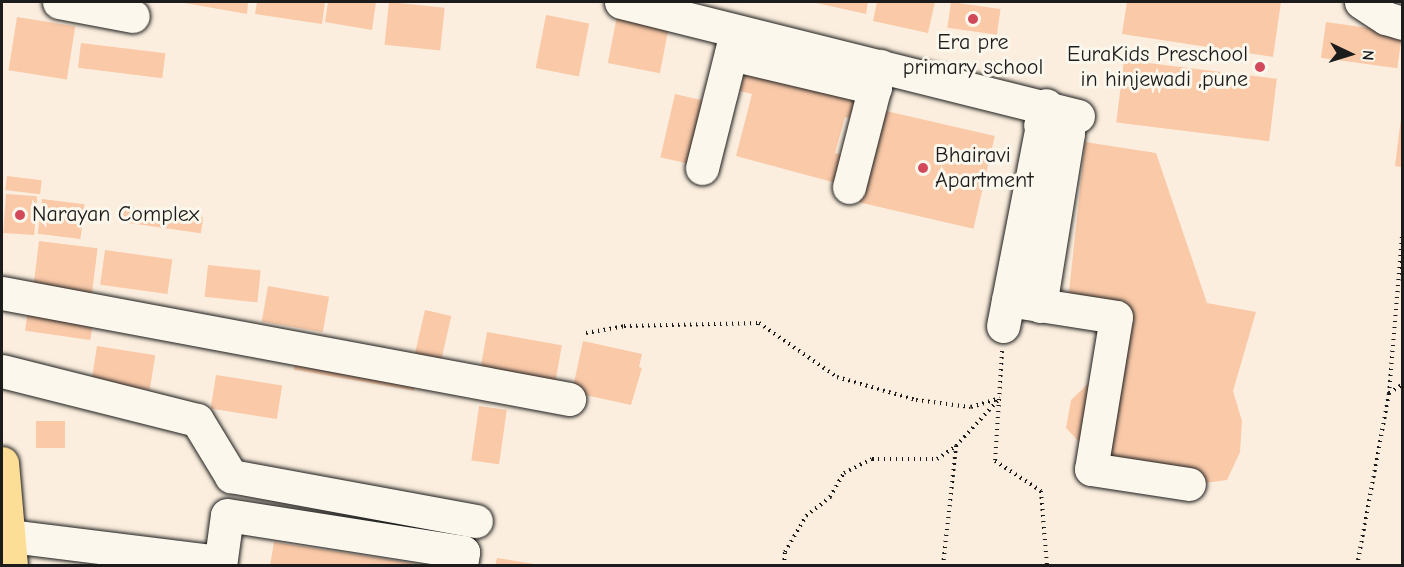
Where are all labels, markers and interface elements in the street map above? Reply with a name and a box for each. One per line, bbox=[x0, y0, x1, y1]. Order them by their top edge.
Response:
marker: Era pre primary school bbox=[966, 12, 980, 26]
north arrow bbox=[1320, 24, 1380, 84]
place label: Era pre primary school bbox=[903, 29, 1043, 80]
place label: EuraKids Preschool in hinjewadi ,pune bbox=[1067, 41, 1248, 92]
text: N bbox=[1359, 49, 1377, 61]
marker: EuraKids Preschool in hinjewadi ,pune bbox=[1253, 60, 1267, 74]
place label: Bhairavi Apartment bbox=[935, 142, 1034, 194]
marker: Bhairavi Apartment bbox=[916, 161, 930, 175]
place label: Narayan Complex bbox=[32, 202, 199, 228]
marker: Narayan Complex bbox=[13, 208, 27, 222]

